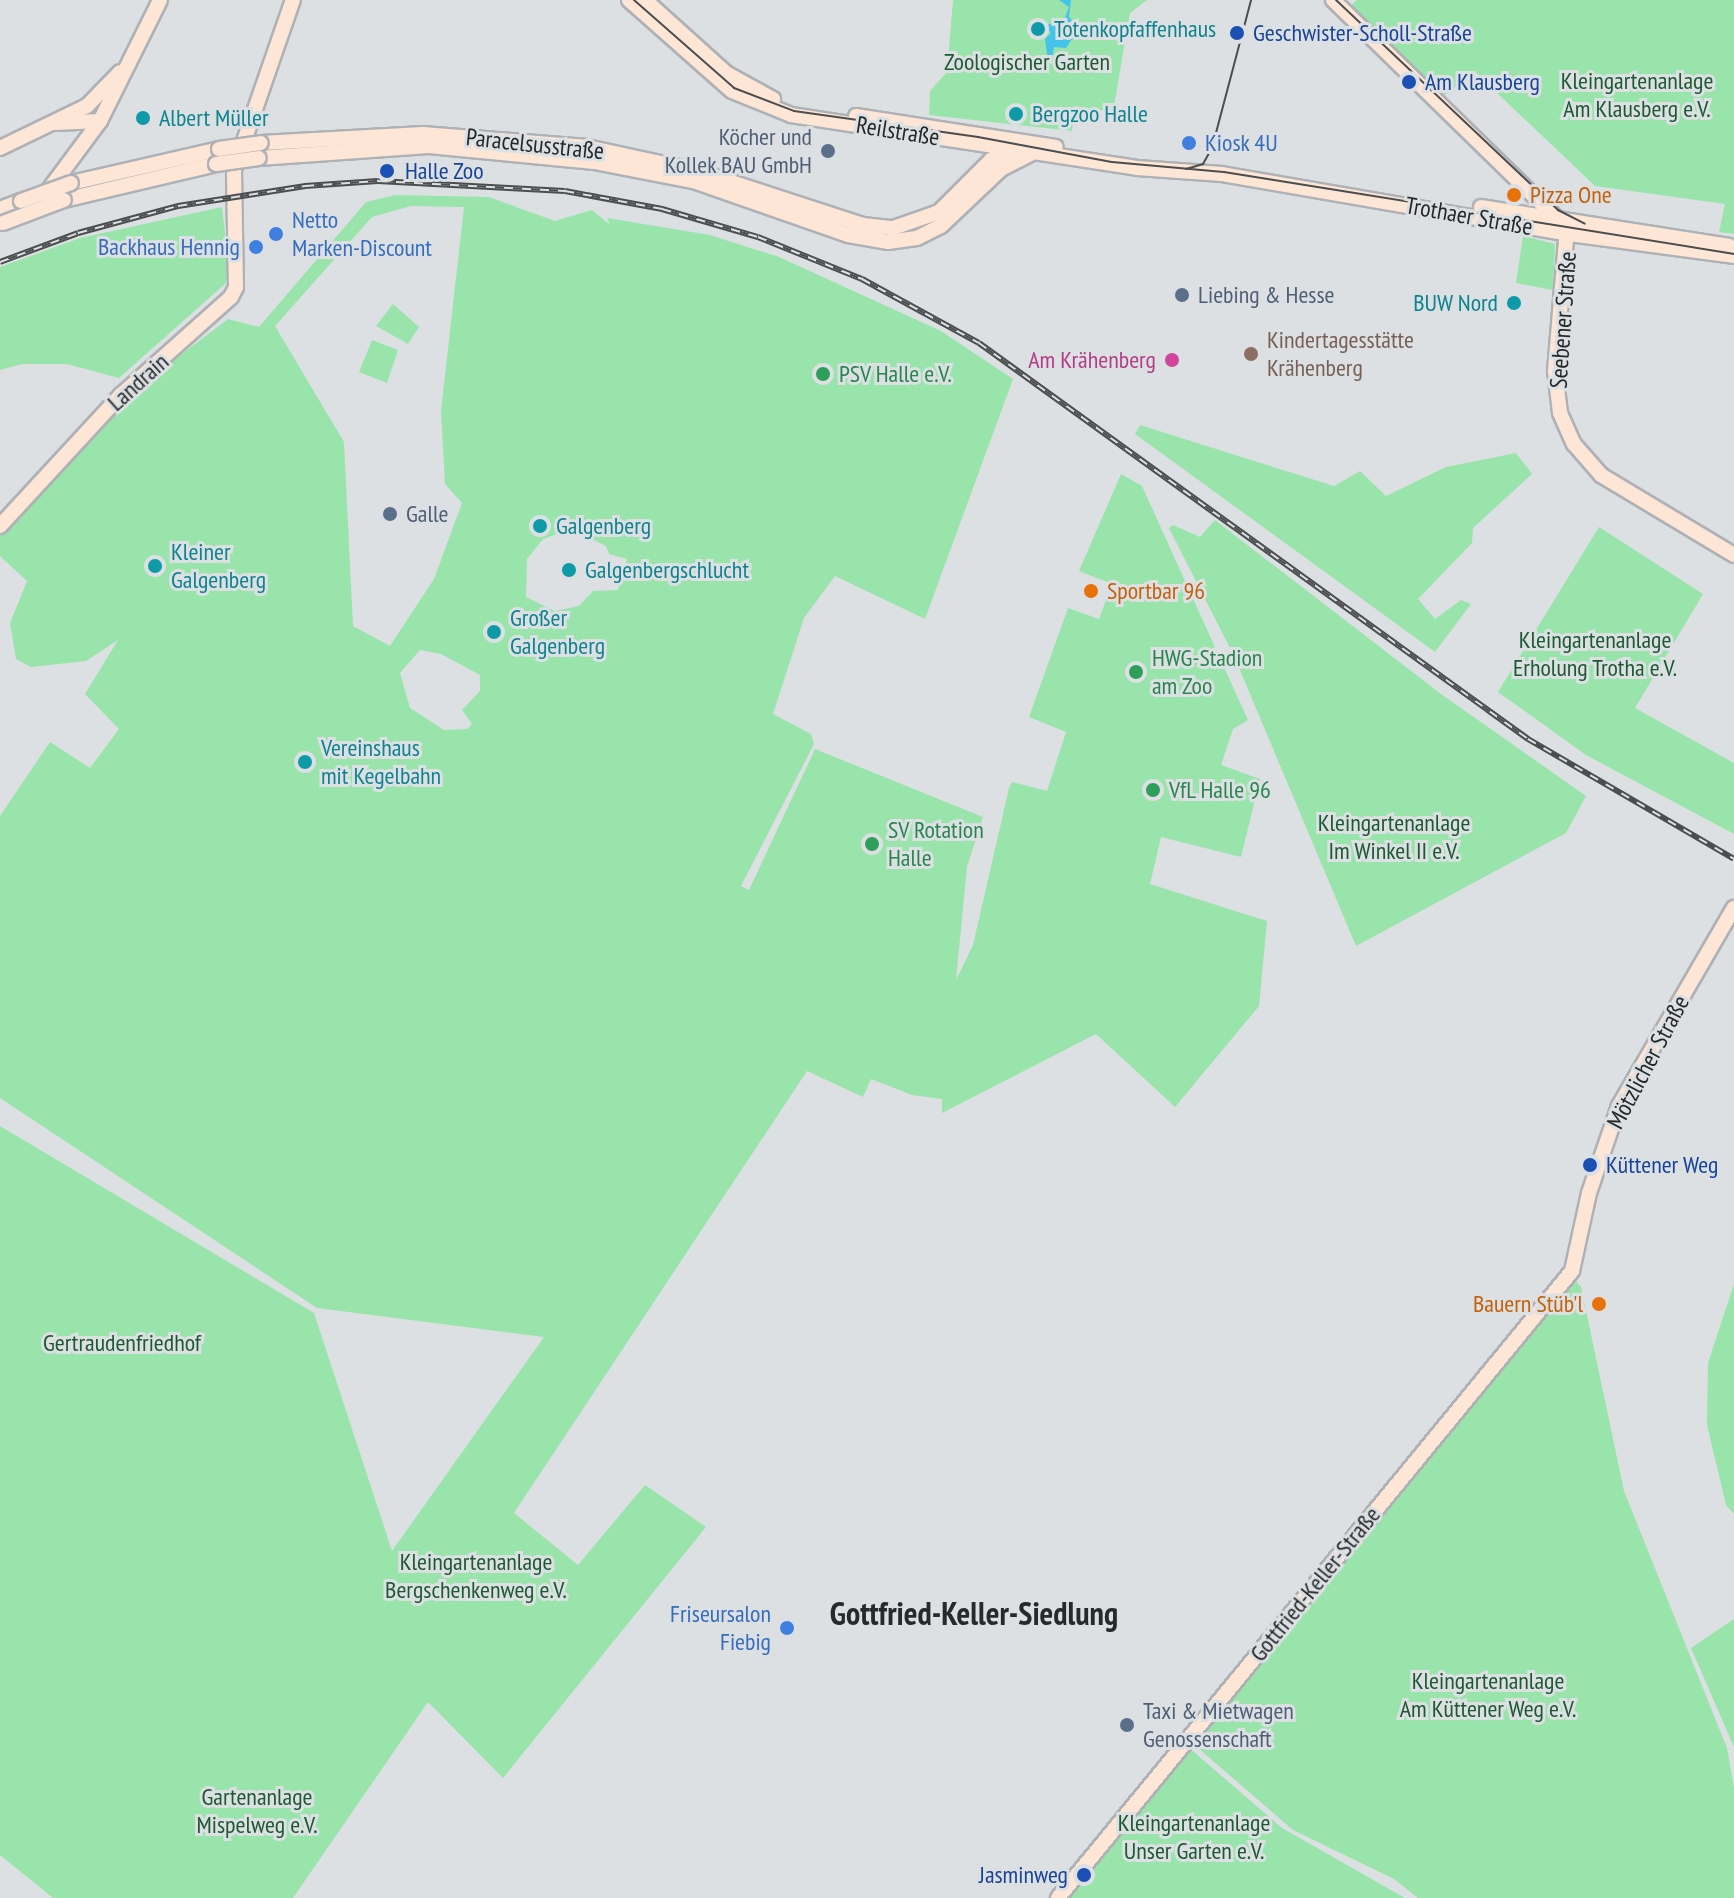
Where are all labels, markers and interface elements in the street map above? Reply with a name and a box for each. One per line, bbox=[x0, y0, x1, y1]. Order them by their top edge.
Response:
place label: Totenkopfaffenhaus bbox=[1054, 15, 1216, 43]
place label: Geschwister-Scholl-Straße bbox=[1253, 19, 1472, 47]
marker: Totenkopfaffenhaus bbox=[1029, 20, 1047, 38]
marker: Geschwister-Scholl-Straße bbox=[1228, 24, 1246, 42]
park label: Zoologischer Garten bbox=[944, 48, 1110, 76]
park label: Kleingartenanlage Am Klausberg e.V. bbox=[1561, 67, 1713, 123]
place label: Am Klausberg bbox=[1425, 68, 1540, 96]
marker: Am Klausberg bbox=[1400, 73, 1418, 91]
place label: Bergzoo Halle bbox=[1032, 100, 1148, 128]
place label: Albert Müller bbox=[159, 104, 268, 132]
marker: Bergzoo Halle bbox=[1007, 105, 1025, 123]
marker: Albert Müller bbox=[134, 109, 152, 127]
street label: Reilstraße bbox=[854, 110, 942, 152]
street label: Paracelsusstraße bbox=[465, 122, 605, 166]
place label: Köcher und Kollek BAU GmbH bbox=[664, 123, 812, 179]
place label: Kiosk 4U bbox=[1205, 129, 1278, 157]
marker: Kiosk 4U bbox=[1180, 134, 1198, 152]
marker: Köcher und Kollek BAU GmbH bbox=[819, 142, 837, 160]
place label: Halle Zoo bbox=[405, 157, 484, 185]
marker: Halle Zoo bbox=[376, 160, 398, 182]
place label: Pizza One bbox=[1530, 181, 1612, 209]
marker: Pizza One bbox=[1505, 186, 1523, 204]
street label: Trothaer Straße bbox=[1403, 191, 1535, 241]
place label: Netto Marken-Discount bbox=[292, 206, 432, 262]
marker: Netto Marken-Discount bbox=[267, 225, 285, 243]
place label: Backhaus Hennig bbox=[98, 233, 240, 261]
marker: Backhaus Hennig bbox=[247, 238, 265, 256]
street label: Seebener Straße bbox=[1544, 251, 1582, 389]
place label: Liebing & Hesse bbox=[1198, 281, 1334, 309]
marker: Liebing & Hesse bbox=[1173, 286, 1191, 304]
place label: BUW Nord bbox=[1413, 289, 1498, 317]
marker: BUW Nord bbox=[1505, 294, 1523, 312]
place label: Kindertagesstätte Krähenberg bbox=[1267, 326, 1414, 382]
marker: Kindertagesstätte Krähenberg bbox=[1242, 345, 1260, 363]
place label: Am Krähenberg bbox=[1028, 346, 1156, 374]
street label: Landrain bbox=[102, 347, 174, 417]
marker: Am Krähenberg bbox=[1163, 351, 1181, 369]
place label: PSV Halle e.V. bbox=[839, 360, 952, 388]
marker: PSV Halle e.V. bbox=[814, 365, 832, 383]
place label: Galle bbox=[406, 500, 449, 528]
marker: Galle bbox=[381, 505, 399, 523]
place label: Galgenberg bbox=[556, 512, 651, 540]
marker: Galgenberg bbox=[531, 517, 549, 535]
place label: Kleiner Galgenberg bbox=[171, 538, 266, 594]
place label: Galgenbergschlucht bbox=[585, 556, 749, 584]
marker: Kleiner Galgenberg bbox=[146, 557, 164, 575]
marker: Galgenbergschlucht bbox=[560, 561, 578, 579]
place label: Sportbar 96 bbox=[1107, 577, 1205, 605]
marker: Sportbar 96 bbox=[1082, 582, 1100, 600]
place label: Großer Galgenberg bbox=[510, 604, 605, 660]
marker: Großer Galgenberg bbox=[485, 623, 503, 641]
park label: Kleingartenanlage Erholung Trotha e.V. bbox=[1513, 626, 1677, 682]
place label: HWG-Stadion am Zoo bbox=[1152, 644, 1262, 700]
marker: HWG-Stadion am Zoo bbox=[1127, 663, 1145, 681]
place label: Vereinshaus mit Kegelbahn bbox=[321, 734, 441, 790]
marker: Vereinshaus mit Kegelbahn bbox=[296, 753, 314, 771]
place label: VfL Halle 96 bbox=[1169, 776, 1272, 804]
marker: VfL Halle 96 bbox=[1144, 781, 1162, 799]
park label: Kleingartenanlage Im Winkel II e.V. bbox=[1318, 809, 1470, 865]
place label: SV Rotation Halle bbox=[888, 816, 984, 872]
marker: SV Rotation Halle bbox=[863, 835, 881, 853]
street label: Mötzlicher Straße bbox=[1601, 990, 1695, 1134]
place label: Küttener Weg bbox=[1606, 1151, 1719, 1179]
marker: Küttener Weg bbox=[1581, 1156, 1599, 1174]
place label: Bauern Stüb'l bbox=[1473, 1290, 1583, 1318]
marker: Bauern Stüb'l bbox=[1590, 1295, 1608, 1313]
park label: Gertraudenfriedhof bbox=[43, 1329, 201, 1357]
street label: Gottfried-Keller-Straße bbox=[1244, 1501, 1386, 1667]
park label: Kleingartenanlage Bergschenkenweg e.V. bbox=[385, 1548, 567, 1604]
district label: Gottfried-Keller-Siedlung bbox=[830, 1594, 1118, 1632]
place label: Friseursalon Fiebig bbox=[670, 1600, 771, 1656]
marker: Friseursalon Fiebig bbox=[778, 1619, 796, 1637]
park label: Kleingartenanlage Am Küttener Weg e.V. bbox=[1399, 1667, 1577, 1723]
place label: Taxi & Mietwagen Genossenschaft bbox=[1143, 1697, 1294, 1753]
marker: Taxi & Mietwagen Genossenschaft bbox=[1118, 1716, 1136, 1734]
park label: Gartenanlage Mispelweg e.V. bbox=[197, 1783, 317, 1839]
park label: Kleingartenanlage Unser Garten e.V. bbox=[1118, 1809, 1270, 1865]
place label: Jasminweg bbox=[979, 1861, 1068, 1889]
marker: Jasminweg bbox=[1075, 1866, 1093, 1884]

